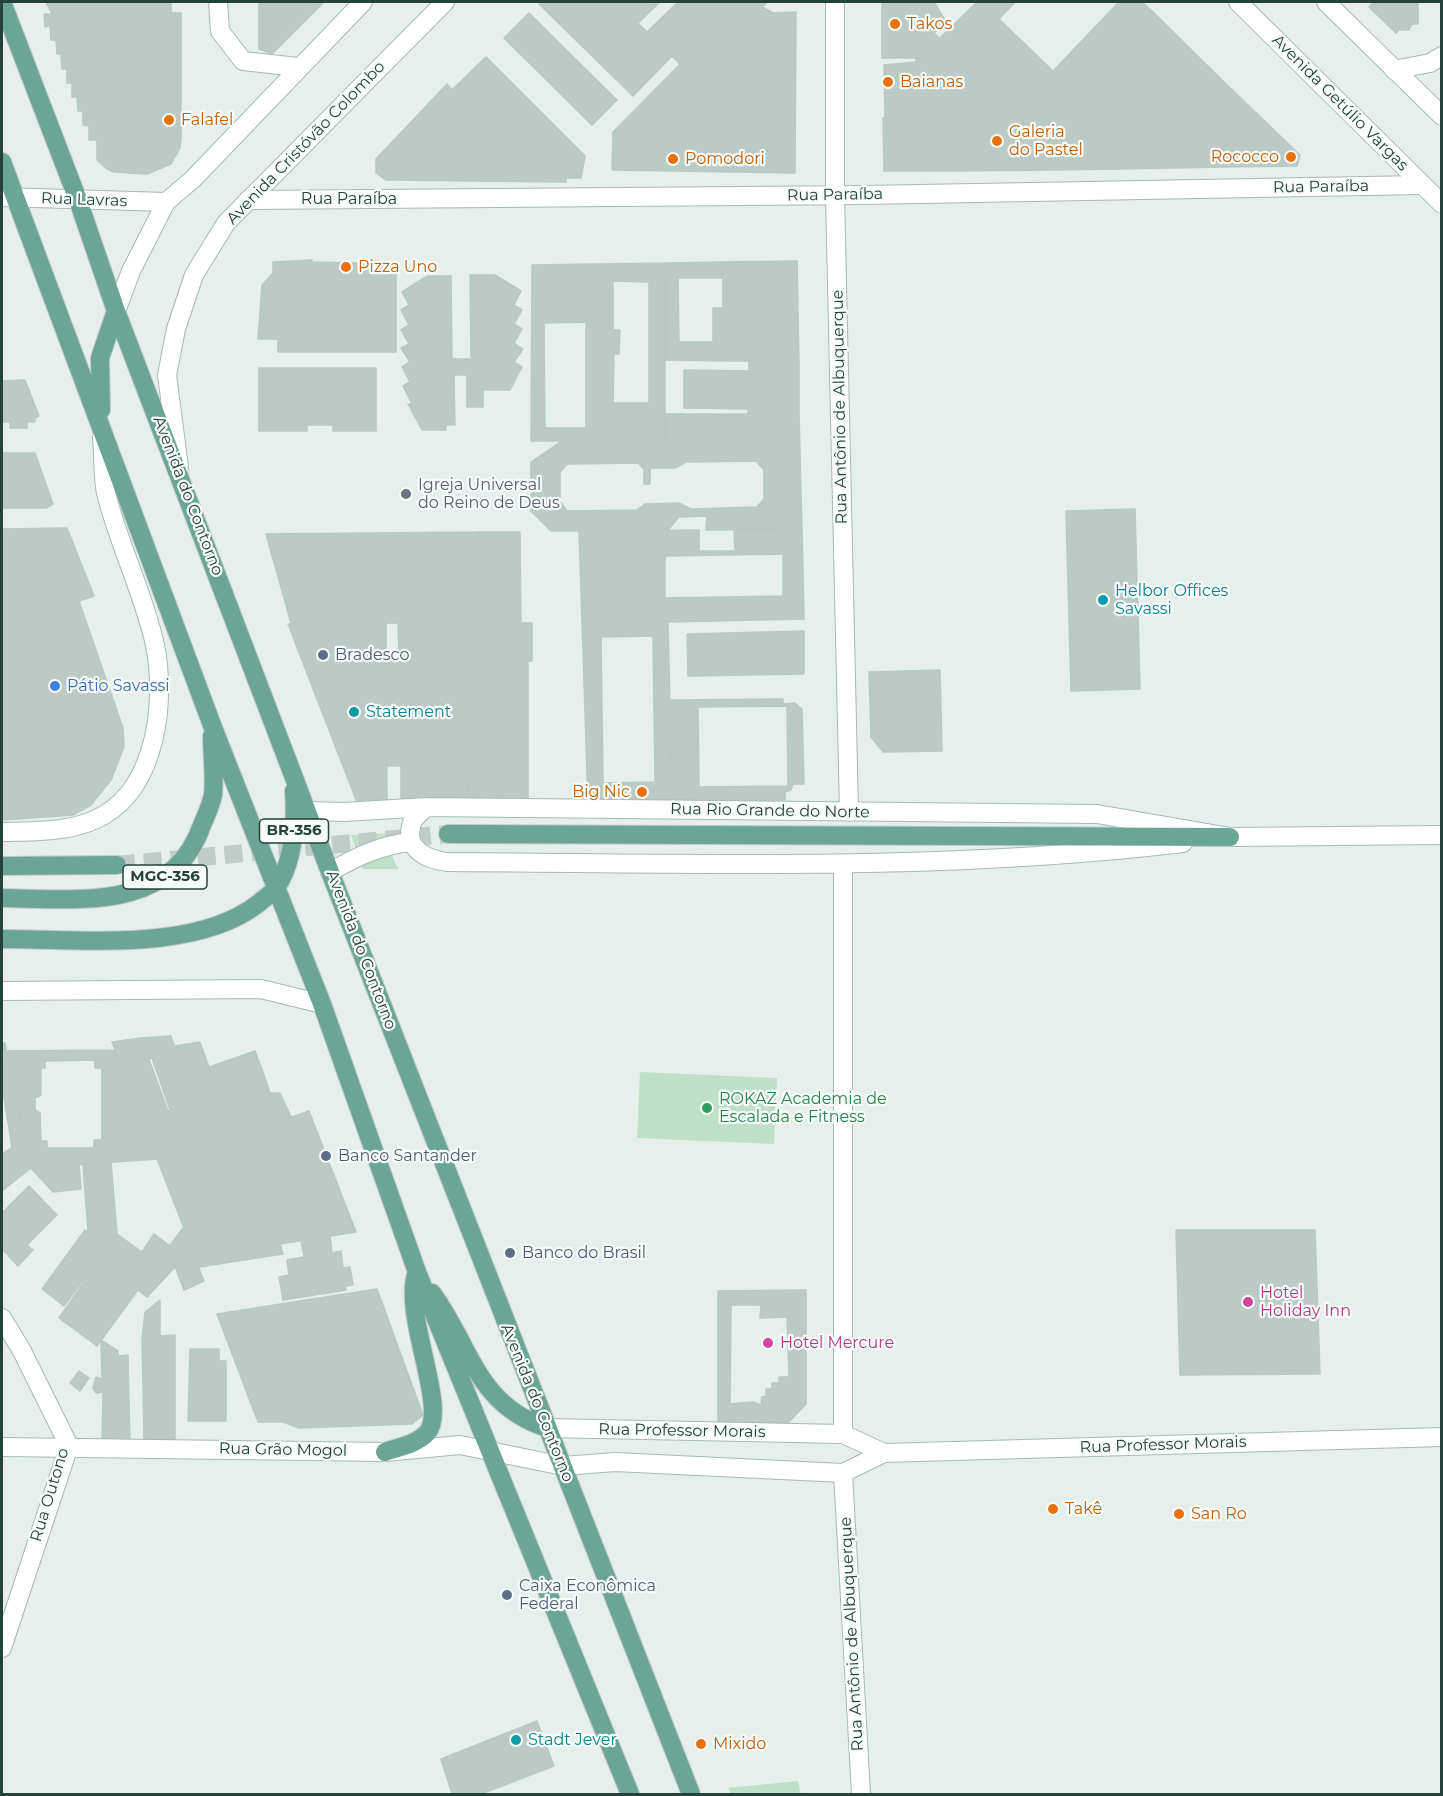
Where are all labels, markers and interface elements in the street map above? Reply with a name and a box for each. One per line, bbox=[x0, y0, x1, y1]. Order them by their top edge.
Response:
place label: Takos bbox=[907, 14, 952, 34]
marker: Takos bbox=[888, 17, 902, 31]
street label: Avenida Getúlio Vargas bbox=[1268, 31, 1412, 175]
street label: Avenida Cristóvão Colombo bbox=[223, 57, 389, 229]
place label: Baianas bbox=[900, 72, 963, 92]
marker: Baianas bbox=[881, 75, 895, 89]
place label: Falafel bbox=[181, 110, 233, 130]
marker: Falafel bbox=[162, 113, 176, 127]
place label: Galeria do Pastel bbox=[1009, 122, 1083, 160]
marker: Galeria do Pastel bbox=[990, 134, 1004, 148]
place label: Rococco bbox=[1211, 147, 1279, 167]
place label: Pomodori bbox=[685, 149, 765, 169]
marker: Rococco bbox=[1284, 150, 1298, 164]
marker: Pomodori bbox=[666, 152, 680, 166]
street label: Rua Paraíba bbox=[1273, 177, 1369, 197]
street label: Rua Paraíba bbox=[787, 185, 883, 205]
street label: Rua Lavras bbox=[41, 189, 127, 211]
street label: Rua Paraíba bbox=[301, 189, 397, 209]
place label: Pizza Uno bbox=[358, 257, 437, 277]
marker: Pizza Uno bbox=[339, 260, 353, 274]
street label: Rua Antônio de Albuquerque bbox=[828, 290, 852, 524]
street label: Avenida do Contorno bbox=[149, 414, 227, 578]
place label: Igreja Universal do Reino de Deus bbox=[418, 475, 560, 513]
marker: Igreja Universal do Reino de Deus bbox=[399, 487, 413, 501]
place label: Helbor Offices Savassi bbox=[1115, 581, 1228, 619]
marker: Helbor Offices Savassi bbox=[1096, 593, 1110, 607]
place label: Bradesco bbox=[335, 645, 409, 665]
marker: Bradesco bbox=[316, 648, 330, 662]
place label: Pátio Savassi bbox=[67, 676, 170, 696]
marker: Pátio Savassi bbox=[48, 679, 62, 693]
place label: Statement bbox=[366, 702, 451, 722]
marker: Statement bbox=[347, 705, 361, 719]
place label: Big Nic bbox=[572, 782, 630, 802]
marker: Big Nic bbox=[635, 785, 649, 799]
street label: Rua Rio Grande do Norte bbox=[670, 800, 870, 822]
road number: BR-356 bbox=[260, 819, 328, 843]
road number: MGC-356 bbox=[123, 865, 207, 889]
street label: Avenida do Contorno bbox=[322, 868, 400, 1032]
place label: ROKAZ Academia de Escalada e Fitness bbox=[719, 1089, 887, 1127]
marker: ROKAZ Academia de Escalada e Fitness bbox=[700, 1101, 714, 1115]
place label: Banco Santander bbox=[338, 1146, 477, 1166]
marker: Banco Santander bbox=[319, 1149, 333, 1163]
place label: Banco do Brasil bbox=[522, 1243, 646, 1263]
marker: Banco do Brasil bbox=[503, 1246, 517, 1260]
place label: Hotel Holiday Inn bbox=[1260, 1283, 1351, 1321]
marker: Hotel Holiday Inn bbox=[1241, 1295, 1255, 1309]
street label: Avenida do Contorno bbox=[496, 1321, 578, 1485]
place label: Hotel Mercure bbox=[780, 1333, 894, 1353]
marker: Hotel Mercure bbox=[761, 1336, 775, 1350]
street label: Rua Professor Morais bbox=[598, 1420, 766, 1442]
street label: Rua Professor Morais bbox=[1079, 1432, 1247, 1458]
street label: Rua Grão Mogol bbox=[219, 1439, 347, 1461]
street label: Rua Outono bbox=[27, 1446, 73, 1544]
place label: Takê bbox=[1065, 1499, 1102, 1519]
marker: Takê bbox=[1046, 1502, 1060, 1516]
place label: San Ro bbox=[1191, 1504, 1247, 1524]
marker: San Ro bbox=[1172, 1507, 1186, 1521]
street label: Rua Antônio de Albuquerque bbox=[836, 1516, 868, 1752]
place label: Caixa Econômica Federal bbox=[519, 1576, 656, 1614]
marker: Caixa Econômica Federal bbox=[500, 1588, 514, 1602]
place label: Stadt Jever bbox=[528, 1730, 617, 1750]
marker: Stadt Jever bbox=[509, 1733, 523, 1747]
place label: Mixido bbox=[713, 1734, 766, 1754]
marker: Mixido bbox=[694, 1737, 708, 1751]

